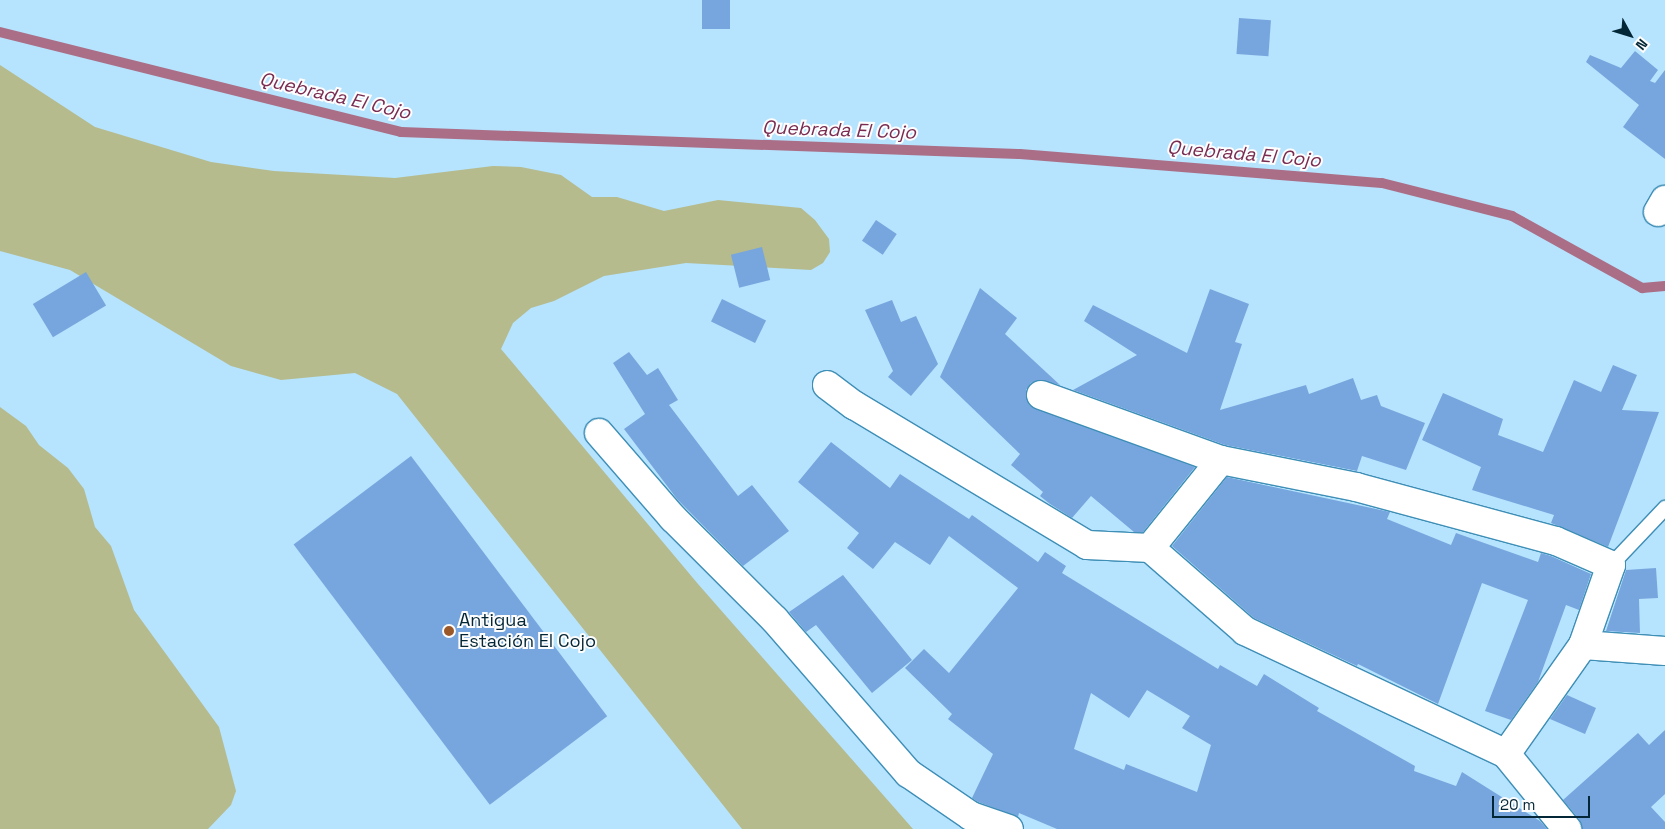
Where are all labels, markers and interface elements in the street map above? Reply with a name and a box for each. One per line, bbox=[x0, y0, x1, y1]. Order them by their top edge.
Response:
north arrow bbox=[1605, 10, 1655, 60]
text: N bbox=[1632, 35, 1652, 54]
water label: Quebrada El Cojo bbox=[257, 68, 413, 124]
water label: Quebrada El Cojo bbox=[762, 116, 916, 144]
water label: Quebrada El Cojo bbox=[1166, 136, 1322, 172]
place label: Antigua Estación El Cojo bbox=[459, 610, 596, 652]
marker: Antigua Estación El Cojo bbox=[443, 625, 455, 637]
scale bar bbox=[1495, 786, 1592, 818]
text: 20 m bbox=[1500, 795, 1535, 814]

